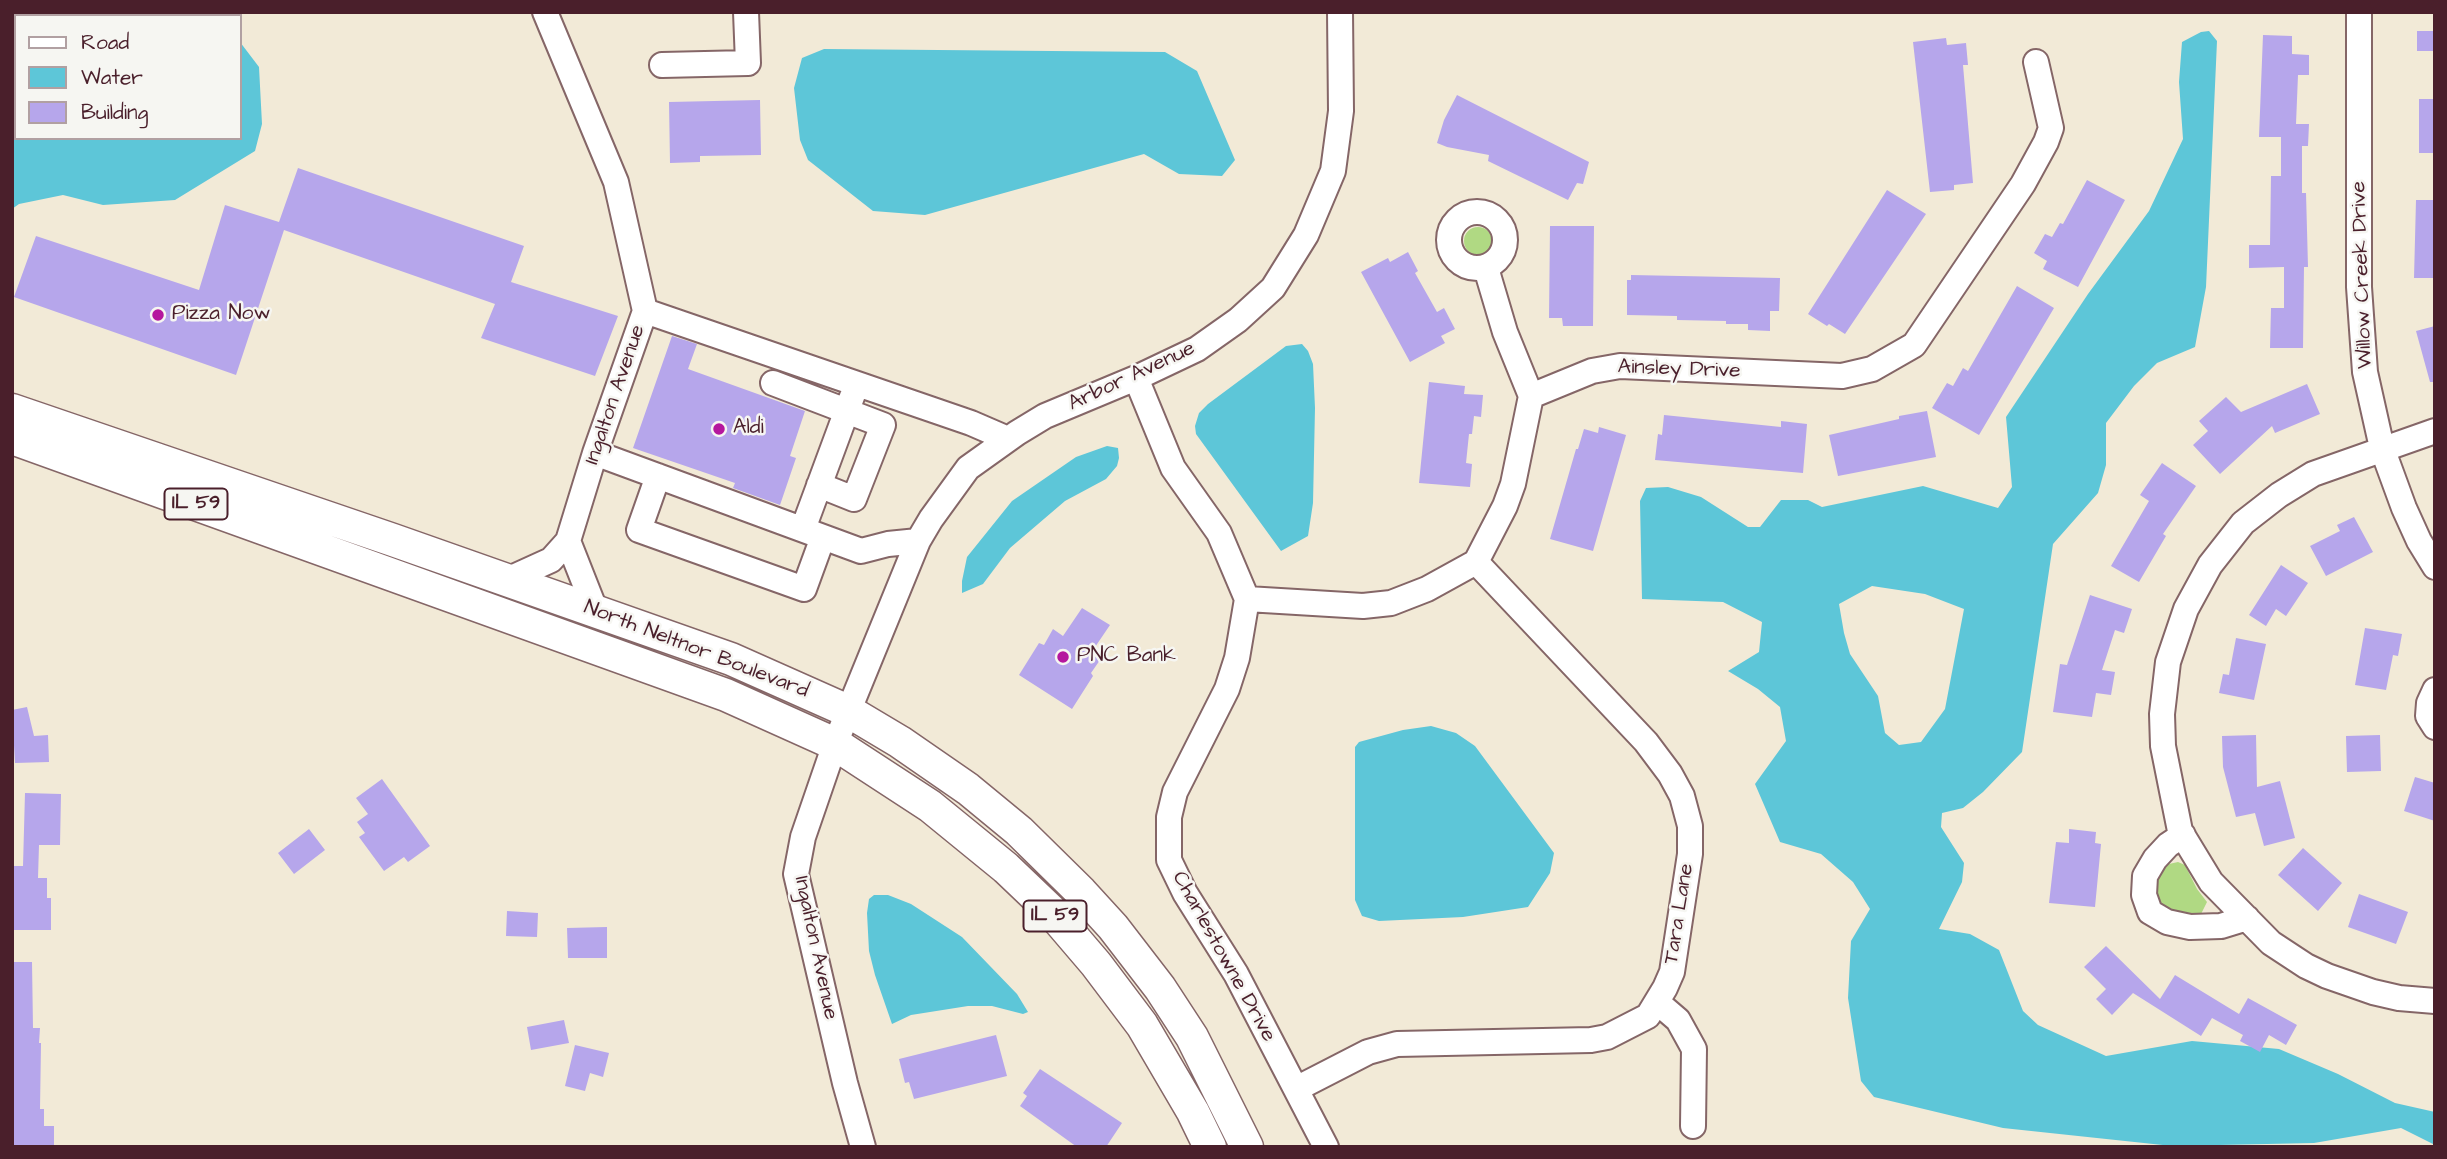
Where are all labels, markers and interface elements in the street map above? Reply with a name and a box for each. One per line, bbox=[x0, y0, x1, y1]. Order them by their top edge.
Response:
legend bbox=[14, 14, 242, 140]
text: Road bbox=[81, 28, 129, 57]
text: Water bbox=[81, 63, 143, 92]
text: Building bbox=[81, 98, 148, 127]
street label: Willow Creek Drive bbox=[2347, 181, 2379, 369]
place label: Pizza Now bbox=[172, 302, 270, 328]
marker: Pizza Now bbox=[150, 307, 166, 323]
street label: Ingalton Avenue bbox=[580, 322, 652, 468]
street label: Arbor Avenue bbox=[1065, 337, 1199, 417]
street label: Ainsley Drive bbox=[1617, 355, 1741, 385]
place label: Aldi bbox=[733, 416, 764, 442]
marker: Aldi bbox=[711, 421, 727, 437]
road number: IL 59 bbox=[164, 489, 228, 520]
street label: North Neltnor Boulevard bbox=[580, 596, 812, 704]
place label: PNC Bank bbox=[1077, 644, 1176, 670]
marker: PNC Bank bbox=[1055, 649, 1071, 665]
street label: Tara Lane bbox=[1660, 862, 1700, 966]
street label: Charlestowne Drive bbox=[1166, 867, 1280, 1047]
street label: Ingalton Avenue bbox=[788, 874, 842, 1022]
road number: IL 59 bbox=[1024, 900, 1086, 932]

